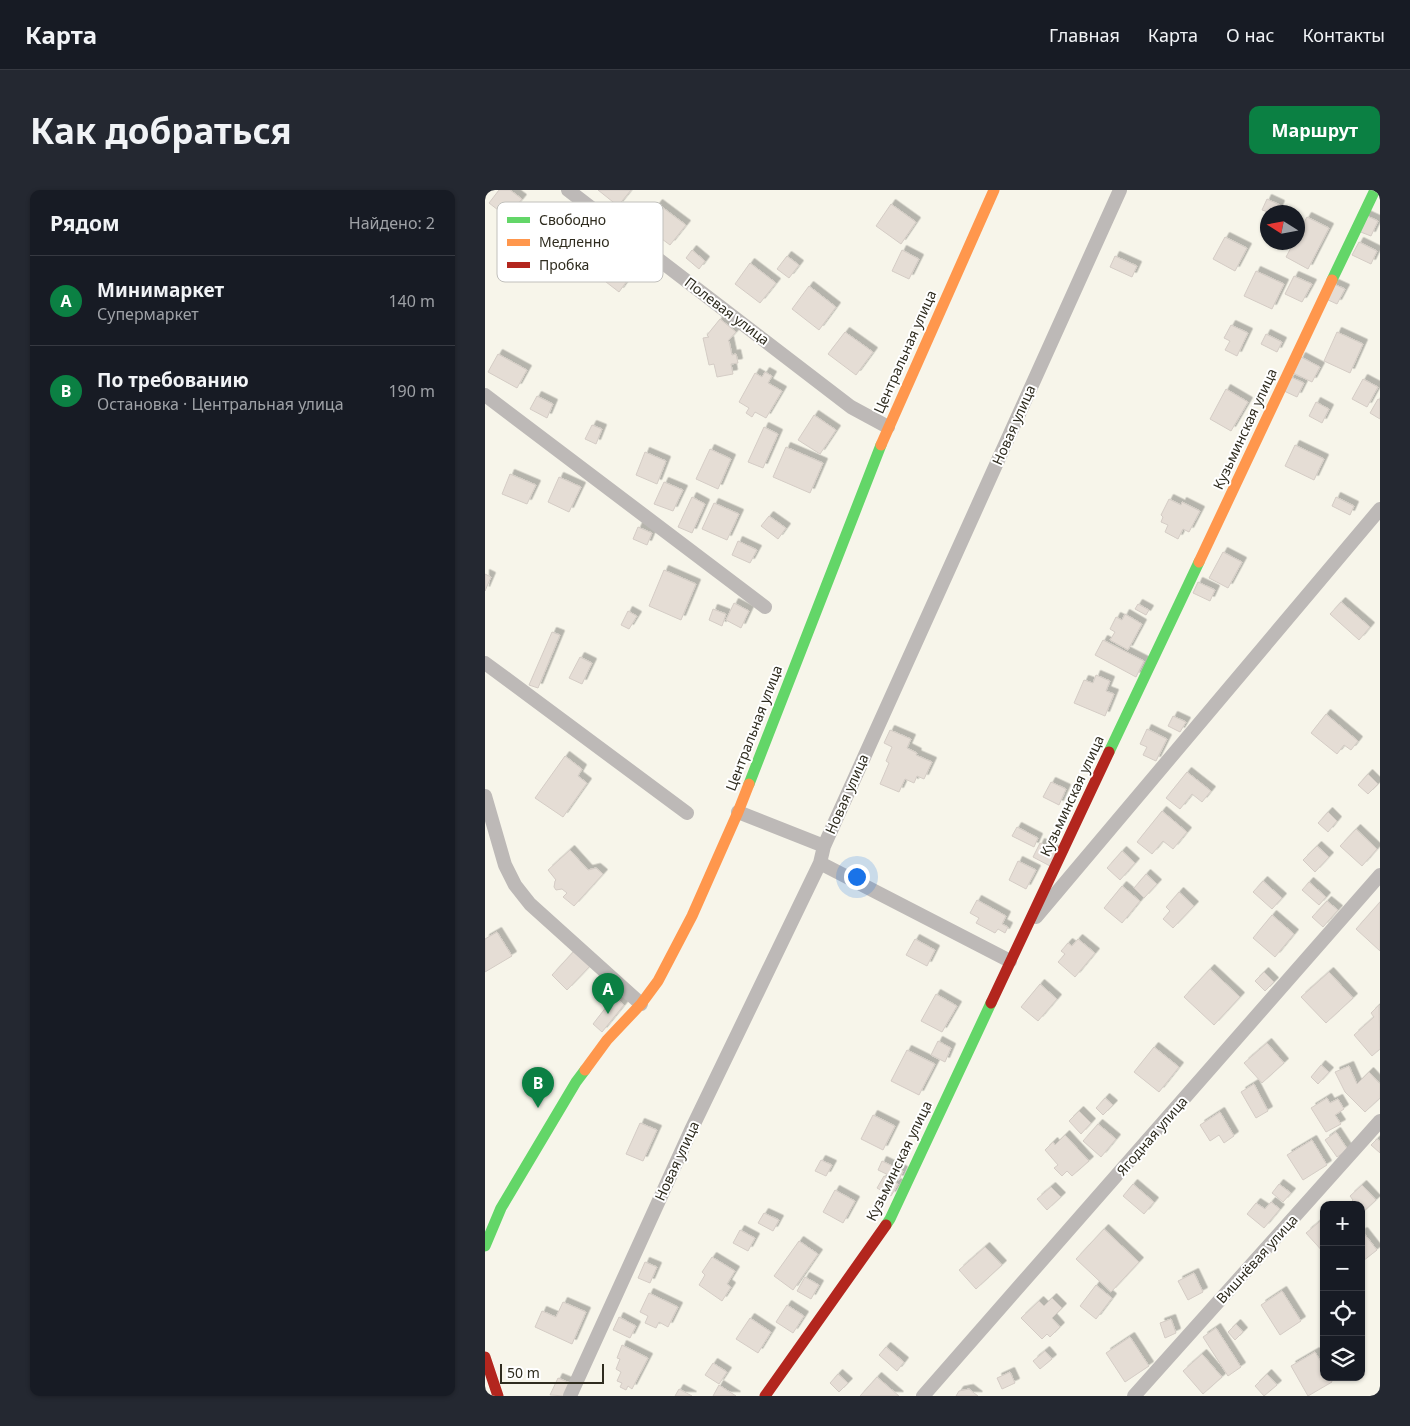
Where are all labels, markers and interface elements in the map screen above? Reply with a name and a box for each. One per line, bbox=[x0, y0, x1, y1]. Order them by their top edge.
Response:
text: Карта bbox=[25, 18, 97, 51]
text: Главная bbox=[1049, 23, 1120, 47]
text: Карта bbox=[1148, 23, 1198, 47]
text: О нас bbox=[1226, 23, 1274, 47]
text: Контакты bbox=[1302, 23, 1385, 47]
button: Маршрут bbox=[1249, 106, 1380, 154]
text: Как добраться bbox=[30, 107, 292, 154]
legend bbox=[497, 202, 663, 282]
north arrow bbox=[1260, 205, 1305, 250]
text: Рядом bbox=[50, 209, 120, 237]
text: Свободно bbox=[539, 210, 606, 229]
text: Найдено: 2 bbox=[349, 212, 435, 234]
text: Медленно bbox=[539, 232, 610, 251]
text: Пробка bbox=[539, 255, 589, 274]
street label: Полевая улица bbox=[681, 272, 774, 349]
text: Минимаркет bbox=[97, 277, 224, 303]
street label: Центральная улица bbox=[869, 287, 940, 416]
text: A bbox=[60, 290, 72, 312]
text: 140 m bbox=[388, 290, 435, 312]
text: Супермаркет bbox=[97, 303, 199, 325]
street label: Кузьминская улица bbox=[1208, 365, 1281, 492]
text: По требованию bbox=[97, 367, 249, 393]
text: B bbox=[61, 380, 71, 402]
text: 190 m bbox=[388, 380, 435, 402]
street label: Новая улица bbox=[987, 382, 1040, 468]
text: Остановка · Центральная улица bbox=[97, 393, 344, 415]
street label: Центральная улица bbox=[721, 662, 786, 793]
street label: Кузьминская улица bbox=[1035, 732, 1108, 859]
street label: Новая улица bbox=[820, 751, 873, 837]
your location bbox=[844, 864, 870, 890]
pin: A bbox=[592, 973, 624, 1014]
pin: B bbox=[522, 1067, 554, 1108]
street label: Ягодная улица bbox=[1112, 1092, 1191, 1179]
street label: Кузьминская улица bbox=[861, 1098, 936, 1224]
street label: Новая улица bbox=[650, 1118, 703, 1204]
map controls bbox=[1320, 1201, 1365, 1381]
button: + bbox=[1320, 1201, 1365, 1246]
street label: Вишнёвая улица bbox=[1212, 1210, 1302, 1307]
button: − bbox=[1320, 1246, 1365, 1291]
button: locate bbox=[1320, 1291, 1365, 1336]
button: layers bbox=[1320, 1336, 1365, 1381]
scale bar bbox=[500, 1361, 604, 1384]
text: 50 m bbox=[507, 1363, 540, 1382]

